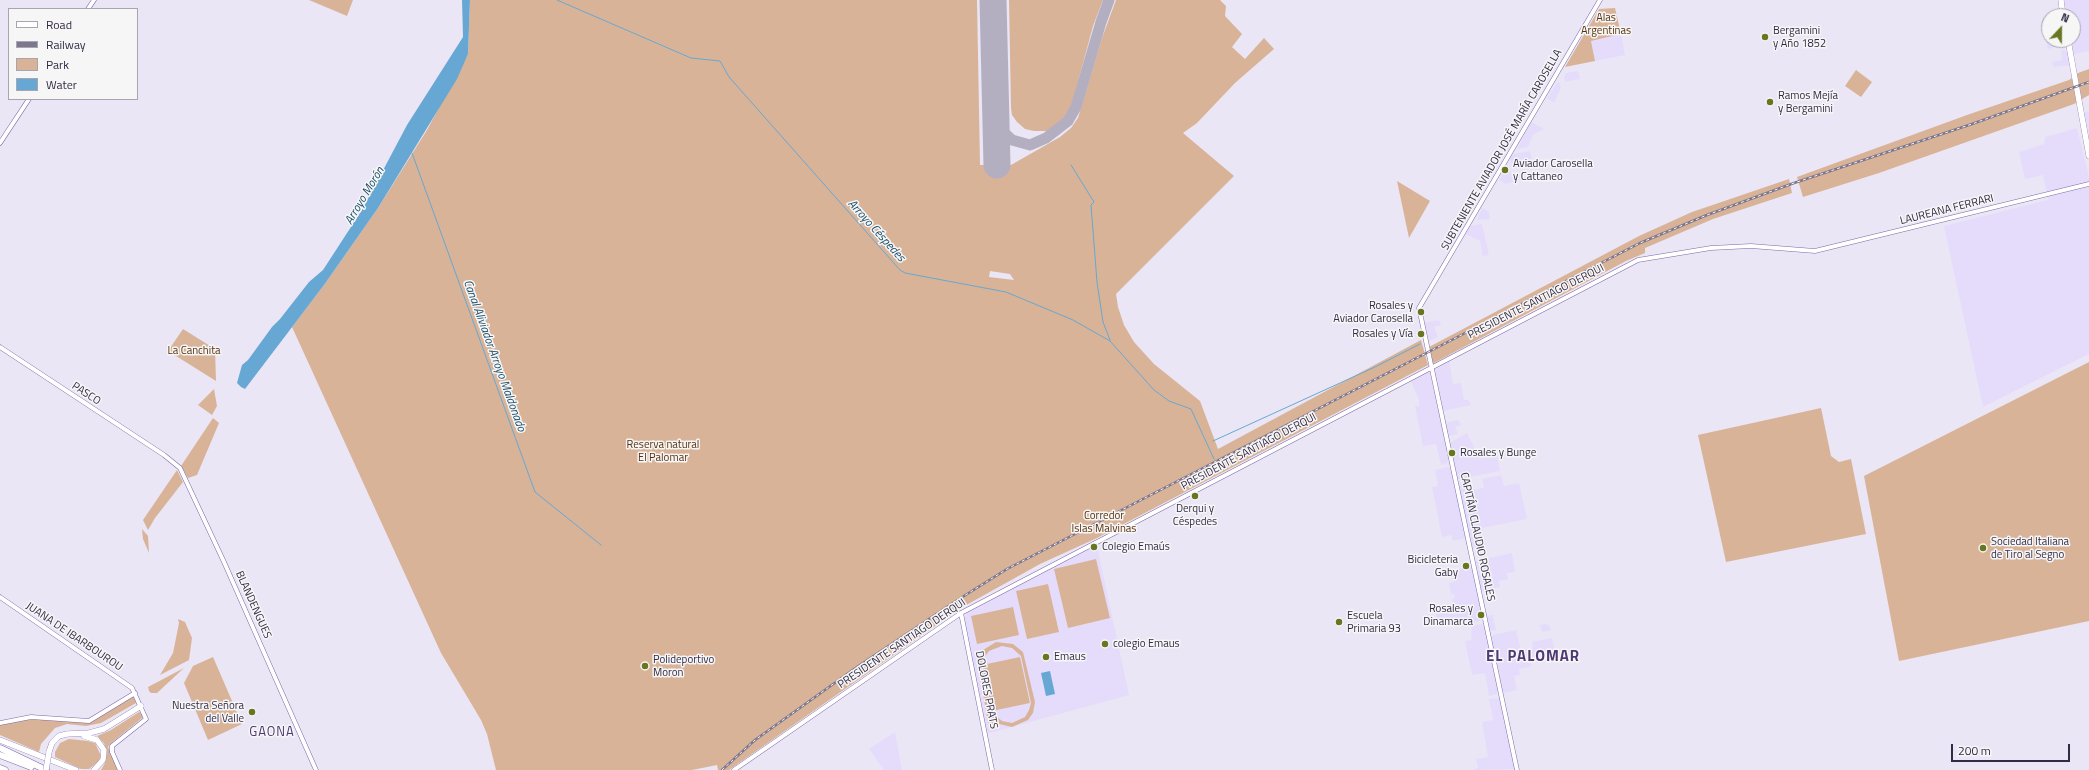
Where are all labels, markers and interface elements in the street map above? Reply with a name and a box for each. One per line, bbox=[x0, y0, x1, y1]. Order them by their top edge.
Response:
legend bbox=[8, 8, 138, 100]
north arrow bbox=[2041, 8, 2081, 48]
text: N bbox=[2059, 9, 2072, 27]
park label: Alas Argentinas bbox=[1581, 11, 1631, 37]
text: Road bbox=[46, 15, 72, 34]
place label: Bergamini y Año 1852 bbox=[1773, 24, 1826, 50]
marker: Bergamini y Año 1852 bbox=[1760, 32, 1770, 42]
text: Railway bbox=[46, 35, 86, 54]
street label: SUBTENIENTE AVIADOR JOSÉ MARÍA CAROSELLA bbox=[1439, 47, 1565, 253]
text: Park bbox=[46, 55, 69, 74]
text: Water bbox=[46, 75, 77, 94]
place label: Ramos Mejía y Bergamini bbox=[1778, 89, 1838, 115]
marker: Ramos Mejía y Bergamini bbox=[1765, 97, 1775, 107]
place label: Aviador Carosella y Cattaneo bbox=[1513, 157, 1593, 183]
water label: Arroyo Morón bbox=[342, 165, 388, 227]
marker: Aviador Carosella y Cattaneo bbox=[1500, 165, 1510, 175]
street label: LAUREANA FERRARI bbox=[1899, 192, 1995, 228]
water label: Arroyo Céspedes bbox=[844, 197, 908, 265]
street label: PRESIDENTE SANTIAGO DERQUI bbox=[1466, 262, 1606, 342]
water label: Canal Aliviador Arroyo Maldonado bbox=[460, 278, 528, 434]
place label: Rosales y Aviador Carosella bbox=[1333, 299, 1413, 325]
marker: Rosales y Aviador Carosella bbox=[1416, 307, 1426, 317]
place label: Rosales y Vía bbox=[1352, 327, 1413, 341]
marker: Rosales y Vía bbox=[1416, 329, 1426, 339]
park label: La Canchita bbox=[167, 344, 221, 358]
street label: PASCO bbox=[69, 380, 103, 408]
street label: PRESIDENTE SANTIAGO DERQUI bbox=[1179, 411, 1319, 493]
park label: Reserva natural El Palomar bbox=[627, 438, 699, 464]
place label: Rosales y Bunge bbox=[1460, 446, 1536, 460]
marker: Rosales y Bunge bbox=[1447, 448, 1457, 458]
street label: CAPITÁN CLAUDIO ROSALES bbox=[1457, 471, 1497, 603]
marker: Derqui y Céspedes bbox=[1190, 491, 1200, 501]
place label: Derqui y Céspedes bbox=[1173, 502, 1217, 528]
park label: Corredor Islas Malvinas bbox=[1072, 509, 1136, 535]
place label: Sociedad Italiana de Tiro al Segno bbox=[1991, 535, 2069, 561]
place label: Colegio Emaús bbox=[1102, 540, 1170, 554]
marker: Colegio Emaús bbox=[1089, 542, 1099, 552]
marker: Sociedad Italiana de Tiro al Segno bbox=[1978, 543, 1988, 553]
place label: Bicicleteria Gaby bbox=[1408, 553, 1458, 579]
marker: Bicicleteria Gaby bbox=[1461, 561, 1471, 571]
street label: BLANDENGUES bbox=[232, 569, 274, 641]
street label: PRESIDENTE SANTIAGO DERQUI bbox=[836, 596, 968, 692]
street label: JUANA DE IBARBOUROU bbox=[23, 600, 125, 674]
place label: Rosales y Dinamarca bbox=[1423, 602, 1473, 628]
place label: Escuela Primaria 93 bbox=[1347, 609, 1401, 635]
marker: Rosales y Dinamarca bbox=[1476, 610, 1486, 620]
marker: Escuela Primaria 93 bbox=[1334, 617, 1344, 627]
place label: colegio Emaus bbox=[1113, 637, 1180, 651]
marker: colegio Emaus bbox=[1100, 639, 1110, 649]
district label: EL PALOMAR bbox=[1486, 648, 1580, 666]
street label: DOLORES PRATS bbox=[972, 650, 1000, 730]
place label: Emaus bbox=[1054, 650, 1086, 664]
marker: Emaus bbox=[1041, 652, 1051, 662]
place label: Polideportivo Moron bbox=[653, 653, 714, 679]
marker: Polideportivo Moron bbox=[640, 661, 650, 671]
place label: Nuestra Señora del Valle bbox=[172, 699, 244, 725]
marker: Nuestra Señora del Valle bbox=[247, 707, 257, 717]
district label: GAONA bbox=[249, 725, 295, 741]
scale bar bbox=[1953, 736, 2072, 762]
text: 200 m bbox=[1958, 741, 1991, 760]

